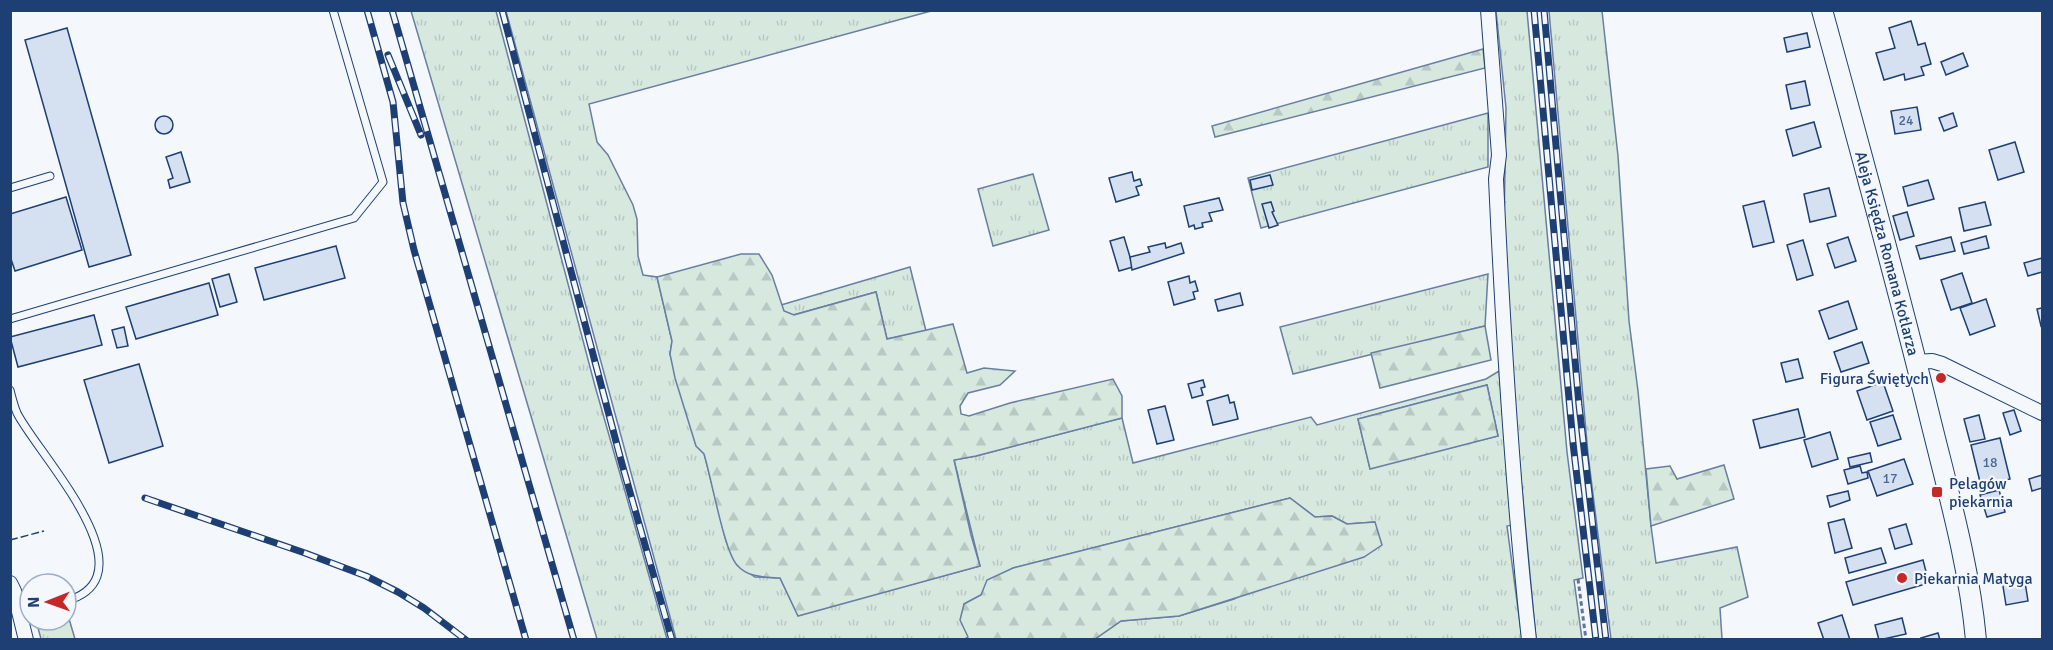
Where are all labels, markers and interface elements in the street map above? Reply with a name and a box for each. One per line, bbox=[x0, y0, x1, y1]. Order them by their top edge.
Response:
house number: 24 bbox=[1898, 112, 1914, 129]
street label: Aleja Księdza Romana Kotlarza bbox=[1850, 149, 1923, 358]
place label: Figura Świętych bbox=[1820, 369, 1929, 389]
marker: Figura Świętych bbox=[1934, 371, 1948, 385]
house number: 18 bbox=[1982, 454, 1998, 471]
house number: 17 bbox=[1882, 470, 1898, 487]
place label: Pelagów piekarnia bbox=[1949, 474, 2013, 512]
marker: Pelagów piekarnia bbox=[1930, 485, 1944, 499]
place label: Piekarnia Matyga bbox=[1914, 569, 2033, 589]
marker: Piekarnia Matyga bbox=[1895, 571, 1909, 585]
north arrow bbox=[18, 572, 78, 632]
text: N bbox=[24, 597, 44, 608]

